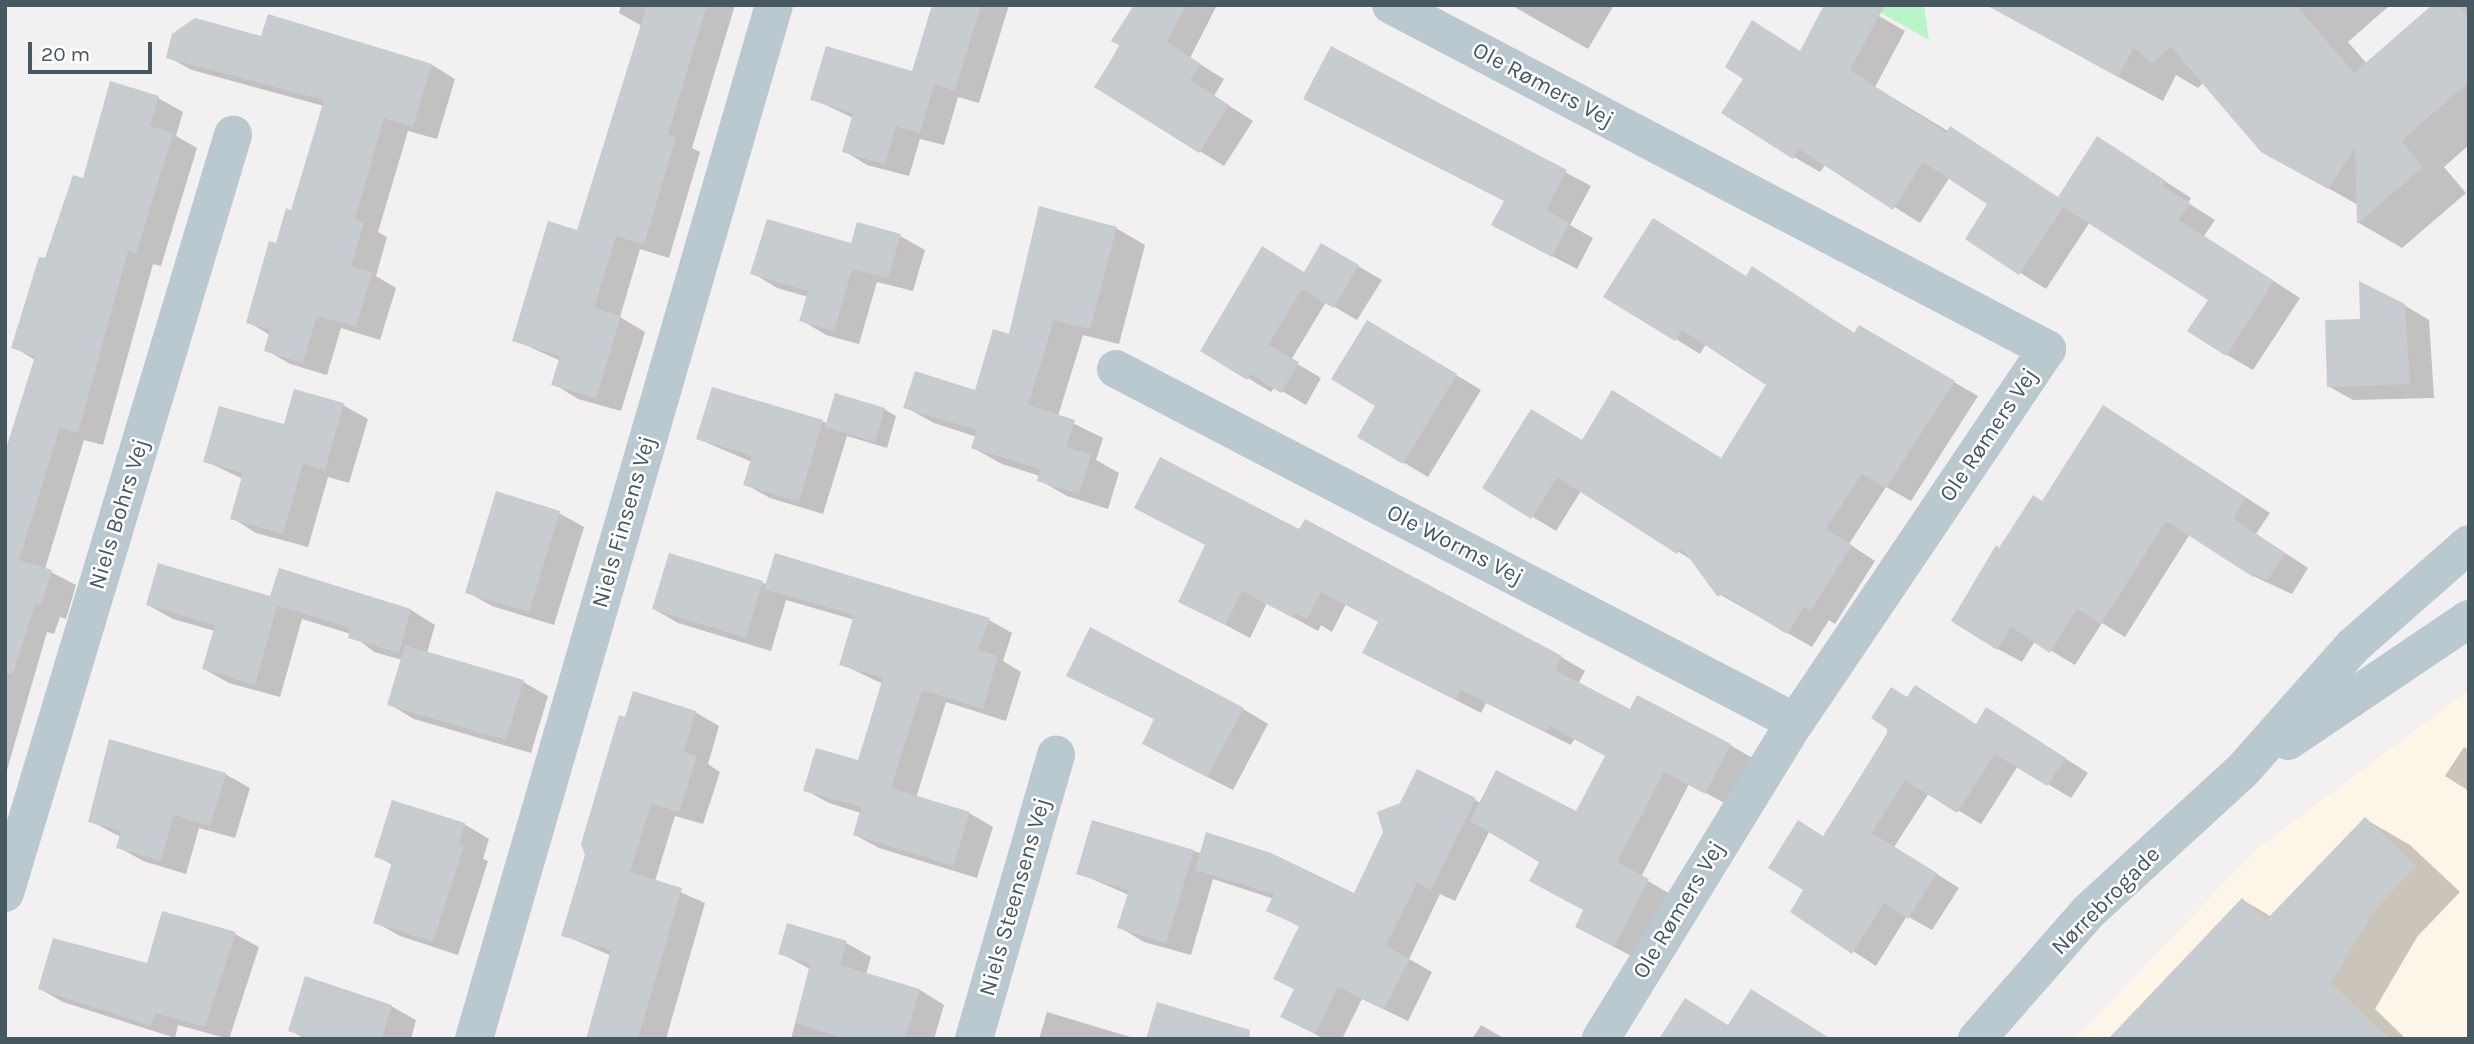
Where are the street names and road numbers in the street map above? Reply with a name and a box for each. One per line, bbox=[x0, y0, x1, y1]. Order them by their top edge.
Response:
street label: Ole Rømers Vej bbox=[1468, 36, 1618, 134]
street label: Ole Rømers Vej bbox=[1934, 363, 2044, 507]
street label: Niels Finsens Vej bbox=[586, 433, 662, 611]
street label: Niels Bohrs Vej bbox=[83, 435, 155, 593]
street label: Ole Worms Vej bbox=[1382, 499, 1528, 591]
street label: Niels Steensens Vej bbox=[973, 795, 1057, 999]
street label: Ole Rømers Vej bbox=[1627, 836, 1731, 984]
street label: Nørrebrogade bbox=[2046, 841, 2166, 961]

